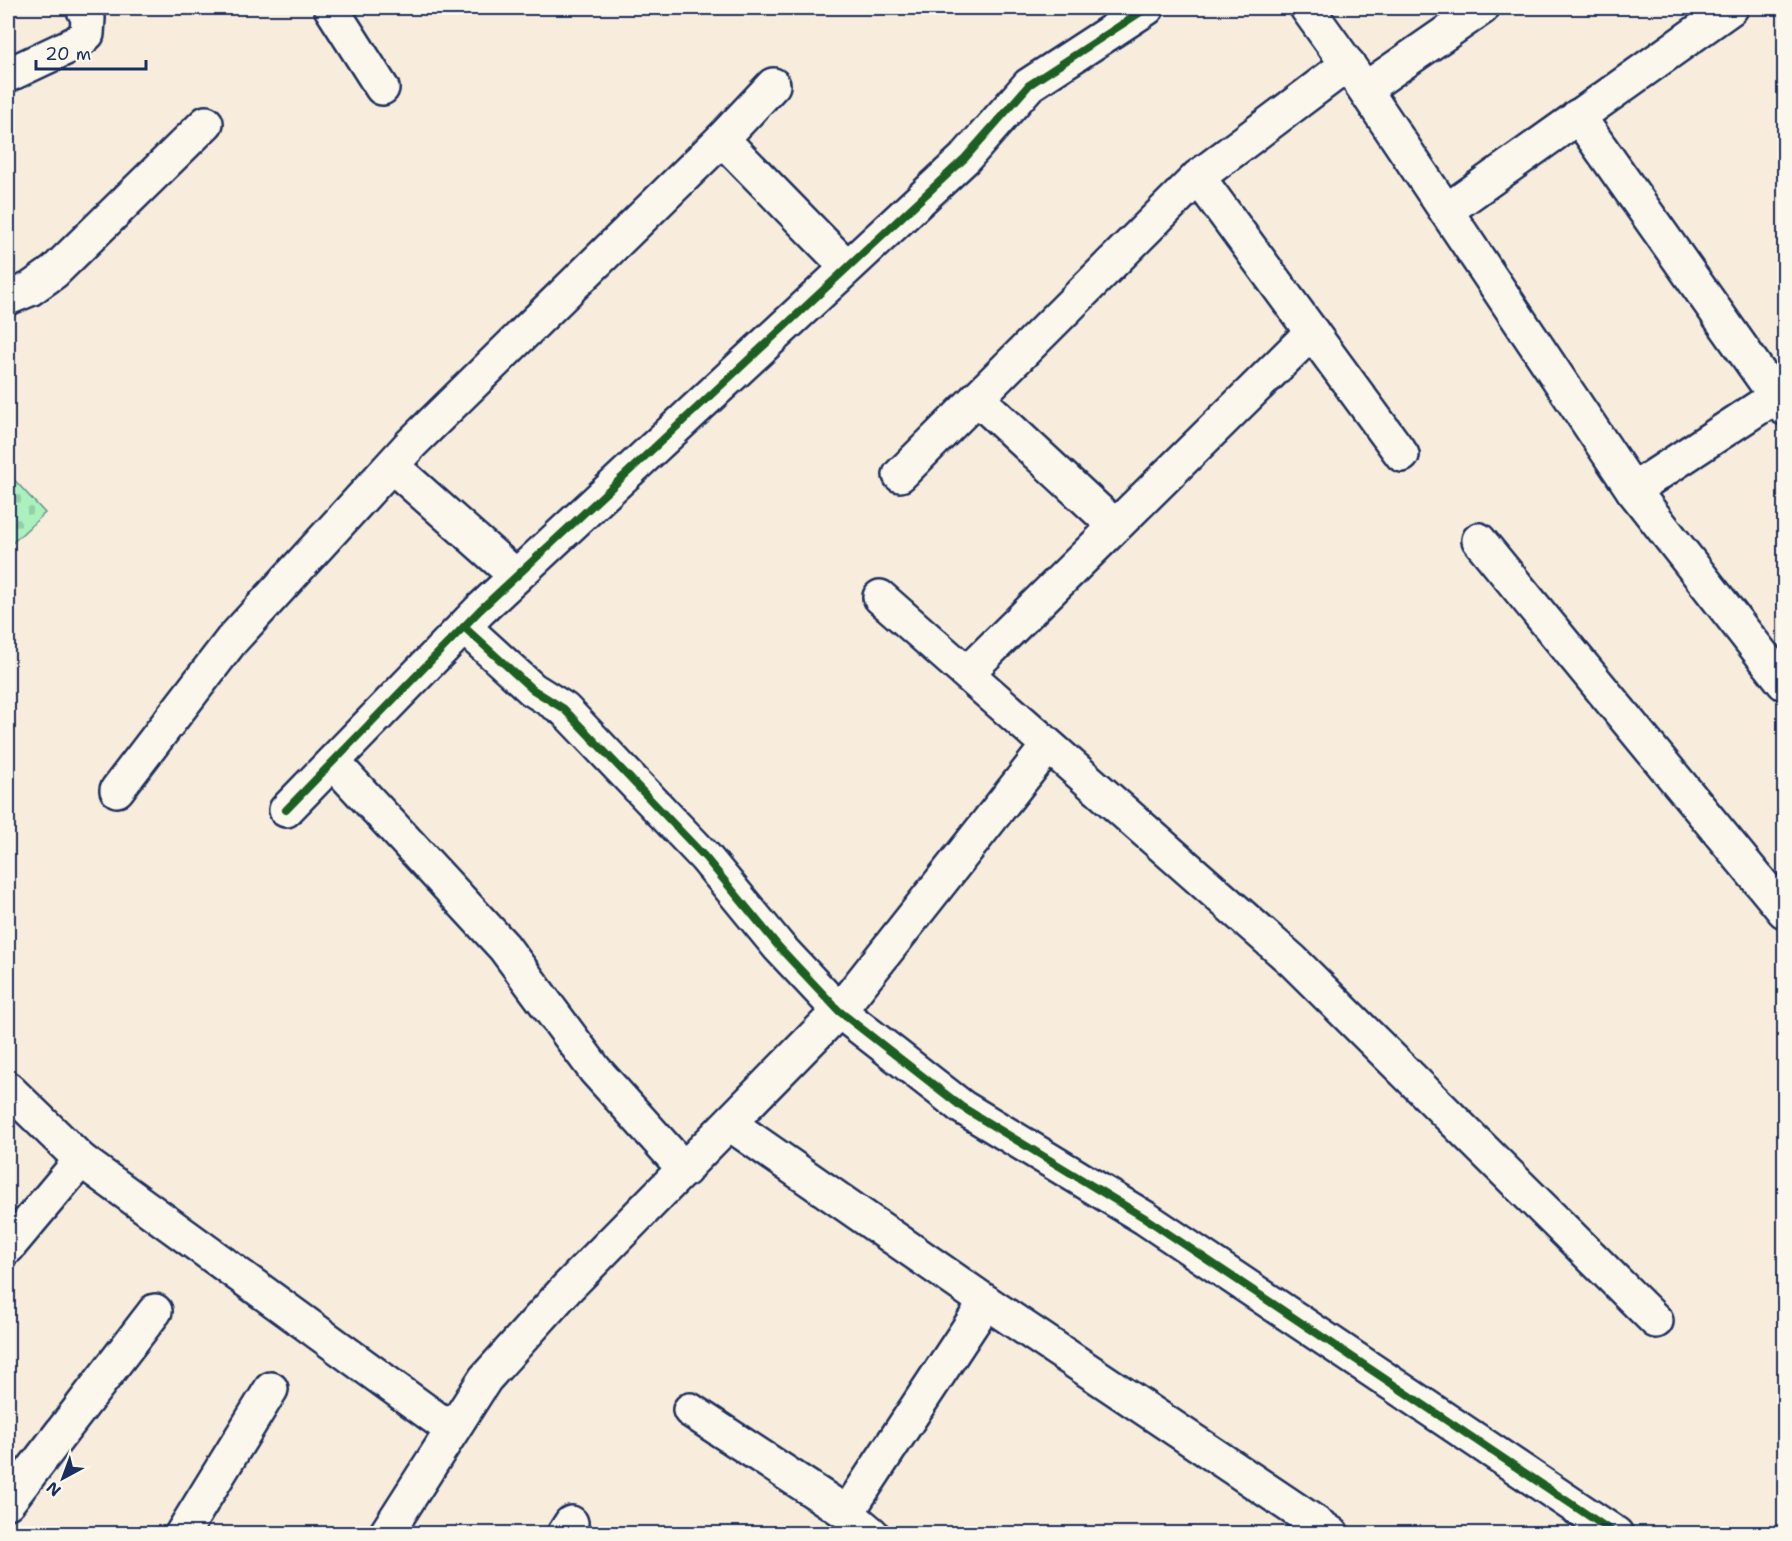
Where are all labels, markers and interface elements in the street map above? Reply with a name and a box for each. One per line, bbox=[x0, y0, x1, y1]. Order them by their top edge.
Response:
scale bar bbox=[36, 33, 146, 71]
text: 20 m bbox=[45, 42, 91, 66]
north arrow bbox=[33, 1448, 93, 1508]
text: N bbox=[42, 1477, 65, 1501]

